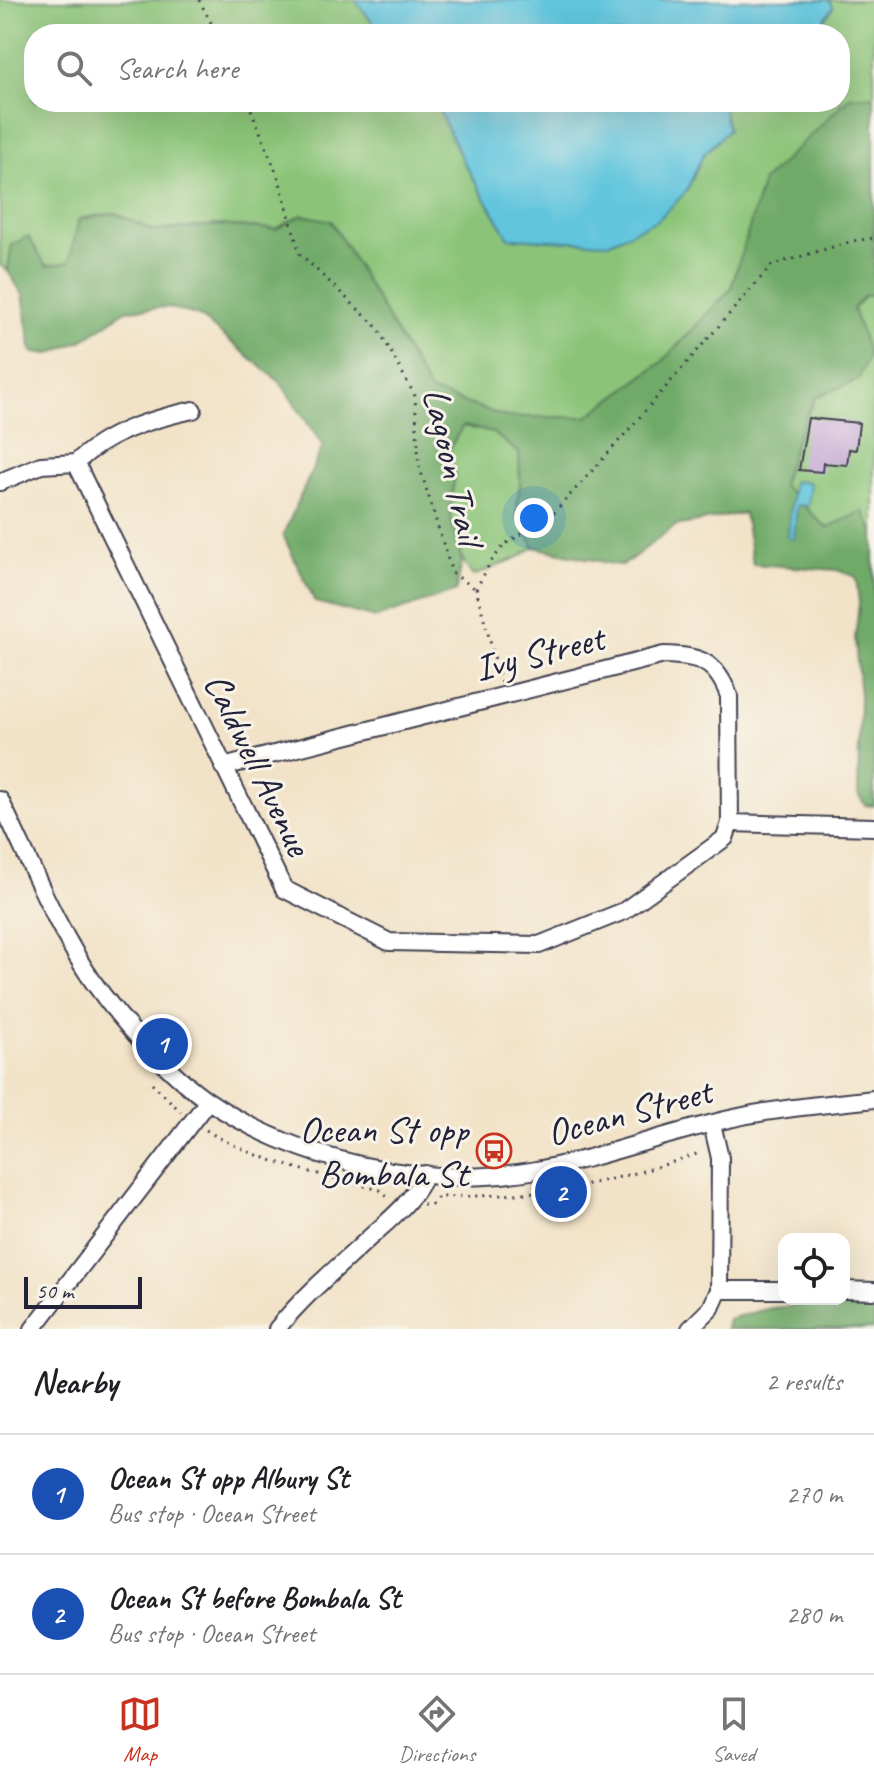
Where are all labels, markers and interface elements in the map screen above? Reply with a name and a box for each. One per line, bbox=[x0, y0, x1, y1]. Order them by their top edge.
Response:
search box bbox=[24, 24, 850, 112]
icon: search bbox=[52, 46, 96, 90]
text: Search here bbox=[116, 49, 238, 87]
street label: Lagoon Trail bbox=[412, 383, 495, 555]
your location bbox=[514, 498, 554, 538]
street label: Ivy Street bbox=[470, 614, 612, 692]
street label: Caldwell Avenue bbox=[194, 665, 323, 865]
pin: 1 bbox=[136, 1014, 188, 1074]
street label: Ocean Street bbox=[542, 1067, 720, 1156]
place label: Ocean St opp Bombala St bbox=[299, 1106, 471, 1197]
bus stop icon: Ocean St opp Bombala St bbox=[475, 1132, 513, 1170]
pin: 2 bbox=[535, 1162, 587, 1222]
map controls bbox=[778, 1233, 850, 1305]
button: locate bbox=[778, 1233, 850, 1305]
scale bar bbox=[24, 1273, 142, 1309]
text: 50 m bbox=[36, 1277, 73, 1305]
text: Nearby bbox=[32, 1360, 118, 1403]
text: 2 results bbox=[766, 1365, 842, 1398]
text: Ocean St opp Albury St bbox=[108, 1459, 349, 1497]
text: 1 bbox=[52, 1478, 64, 1511]
text: 270 m bbox=[786, 1478, 842, 1511]
text: Bus stop · Ocean Street bbox=[108, 1497, 315, 1530]
text: Ocean St before Bombala St bbox=[108, 1579, 401, 1617]
text: 2 bbox=[52, 1598, 64, 1631]
text: 280 m bbox=[786, 1598, 842, 1631]
text: Bus stop · Ocean Street bbox=[108, 1617, 315, 1650]
tab: Map bbox=[118, 1692, 162, 1768]
tab: Directions bbox=[399, 1692, 475, 1768]
tab: Saved bbox=[712, 1692, 756, 1768]

